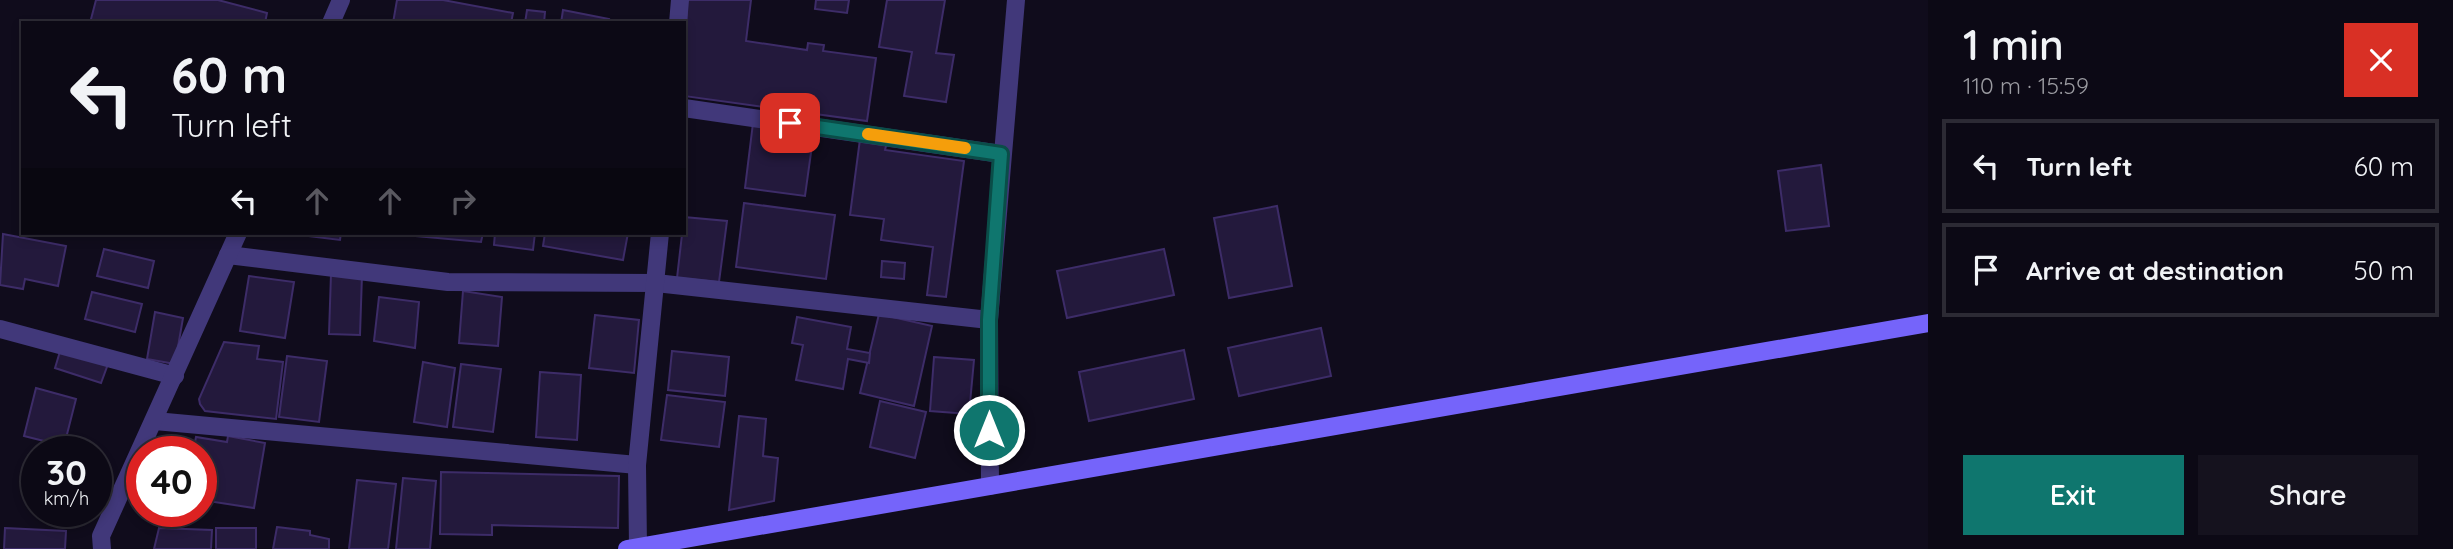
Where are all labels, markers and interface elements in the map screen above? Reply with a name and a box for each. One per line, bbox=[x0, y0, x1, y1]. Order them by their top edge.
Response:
text: 1 min bbox=[1963, 18, 2064, 71]
button: close bbox=[2344, 23, 2418, 97]
text: 60 m bbox=[171, 44, 287, 105]
icon: left bbox=[56, 49, 147, 140]
text: 110 m · 15:59 bbox=[1963, 71, 2089, 100]
pin bbox=[760, 93, 820, 153]
icon: arrive bbox=[771, 104, 809, 142]
text: Turn left bbox=[171, 105, 292, 145]
icon: left bbox=[1967, 147, 2005, 185]
text: Turn left bbox=[2026, 150, 2133, 183]
text: 60 m bbox=[2354, 150, 2414, 183]
icon: left bbox=[225, 182, 263, 220]
icon: ahead bbox=[298, 182, 336, 220]
icon: ahead bbox=[371, 182, 409, 220]
icon: right bbox=[444, 182, 482, 220]
icon: arrive bbox=[1967, 251, 2005, 289]
text: Arrive at destination bbox=[2026, 254, 2284, 287]
text: 50 m bbox=[2354, 254, 2414, 287]
position arrow bbox=[952, 393, 1026, 467]
speed limit sign: 40 bbox=[126, 436, 217, 527]
text: 30 bbox=[46, 450, 87, 494]
button: Exit bbox=[1963, 455, 2184, 535]
button: Share bbox=[2198, 455, 2418, 535]
text: km/h bbox=[44, 487, 89, 510]

